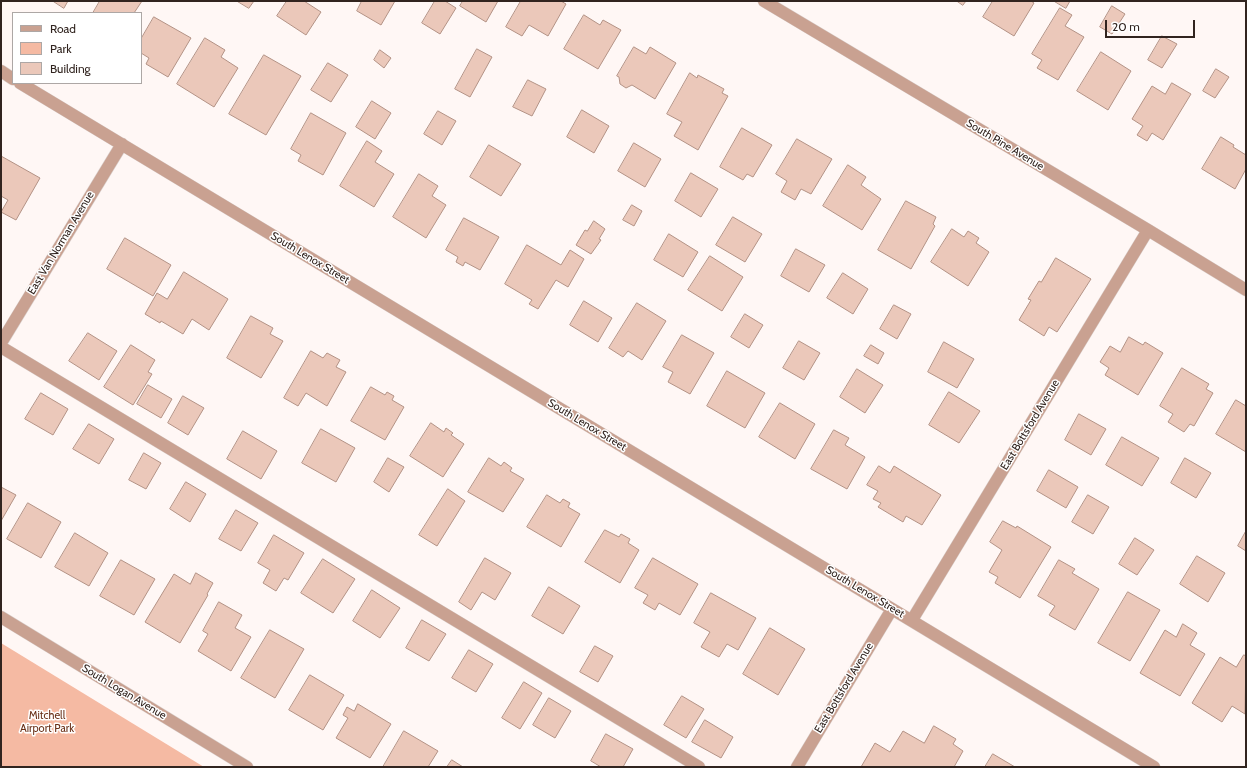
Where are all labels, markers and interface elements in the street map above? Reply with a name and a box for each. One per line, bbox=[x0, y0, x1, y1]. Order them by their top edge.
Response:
legend bbox=[12, 12, 142, 84]
scale bar bbox=[1107, 12, 1197, 38]
text: 20 m bbox=[1112, 19, 1140, 34]
text: Road bbox=[50, 21, 76, 36]
text: Park bbox=[50, 41, 72, 56]
text: Building bbox=[50, 61, 91, 76]
street label: South Pine Avenue bbox=[964, 117, 1046, 173]
street label: East Van Norman Avenue bbox=[25, 189, 97, 297]
street label: South Lenox Street bbox=[268, 229, 352, 287]
street label: East Bottsford Avenue bbox=[998, 377, 1062, 473]
street label: South Lenox Street bbox=[545, 396, 629, 454]
street label: South Lenox Street bbox=[823, 563, 907, 621]
street label: East Bottsford Avenue bbox=[812, 640, 876, 736]
street label: South Logan Avenue bbox=[79, 662, 169, 722]
park label: Mitchell Airport Park bbox=[20, 709, 74, 735]

